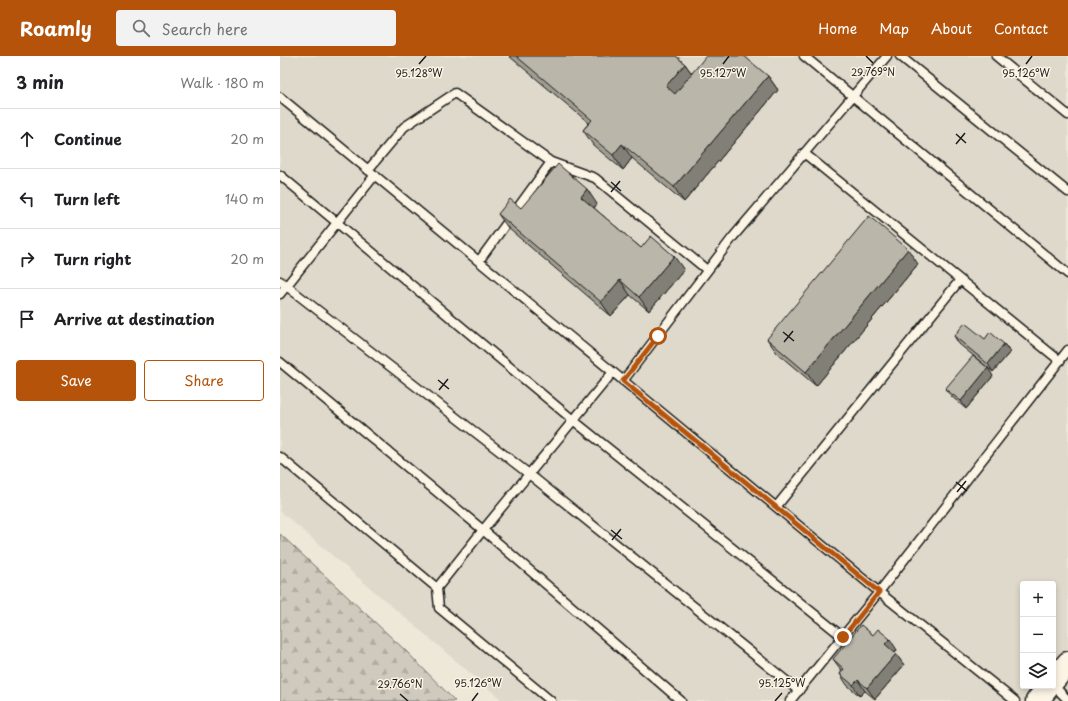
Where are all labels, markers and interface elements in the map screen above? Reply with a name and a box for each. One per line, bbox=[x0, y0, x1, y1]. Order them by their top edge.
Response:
search box bbox=[116, 10, 396, 46]
text: Roamly bbox=[20, 14, 92, 42]
icon: search bbox=[130, 17, 152, 39]
text: Search here bbox=[162, 17, 248, 40]
text: Home bbox=[818, 18, 857, 39]
text: Map bbox=[879, 18, 909, 39]
text: About bbox=[931, 18, 972, 39]
text: Contact bbox=[994, 18, 1048, 39]
text: 29.769°N bbox=[851, 64, 895, 79]
text: 95.128°W bbox=[395, 65, 443, 80]
text: 95.127°W bbox=[700, 65, 747, 80]
text: 95.126°W bbox=[1002, 65, 1050, 80]
text: 3 min bbox=[16, 69, 64, 95]
text: Walk · 180 m bbox=[181, 73, 264, 92]
text: Continue bbox=[54, 127, 122, 150]
icon: ahead bbox=[16, 128, 38, 150]
text: 20 m bbox=[230, 129, 264, 148]
text: Turn left bbox=[54, 187, 120, 210]
icon: left bbox=[16, 188, 38, 210]
text: 140 m bbox=[225, 189, 264, 208]
text: Turn right bbox=[54, 247, 131, 270]
icon: right bbox=[16, 248, 38, 270]
text: 20 m bbox=[230, 249, 264, 268]
text: Arrive at destination bbox=[54, 307, 215, 330]
icon: arrive bbox=[16, 308, 38, 330]
route start bbox=[649, 327, 667, 345]
button: Save bbox=[16, 360, 136, 401]
button: Share bbox=[144, 360, 264, 401]
map controls bbox=[1020, 581, 1056, 689]
button: + bbox=[1020, 581, 1056, 617]
button: − bbox=[1020, 617, 1056, 653]
route end bbox=[834, 628, 852, 646]
button: layers bbox=[1020, 653, 1056, 689]
text: 95.126°W bbox=[454, 675, 502, 690]
text: 95.125°W bbox=[758, 675, 806, 690]
text: 29.766°N bbox=[377, 676, 423, 691]

